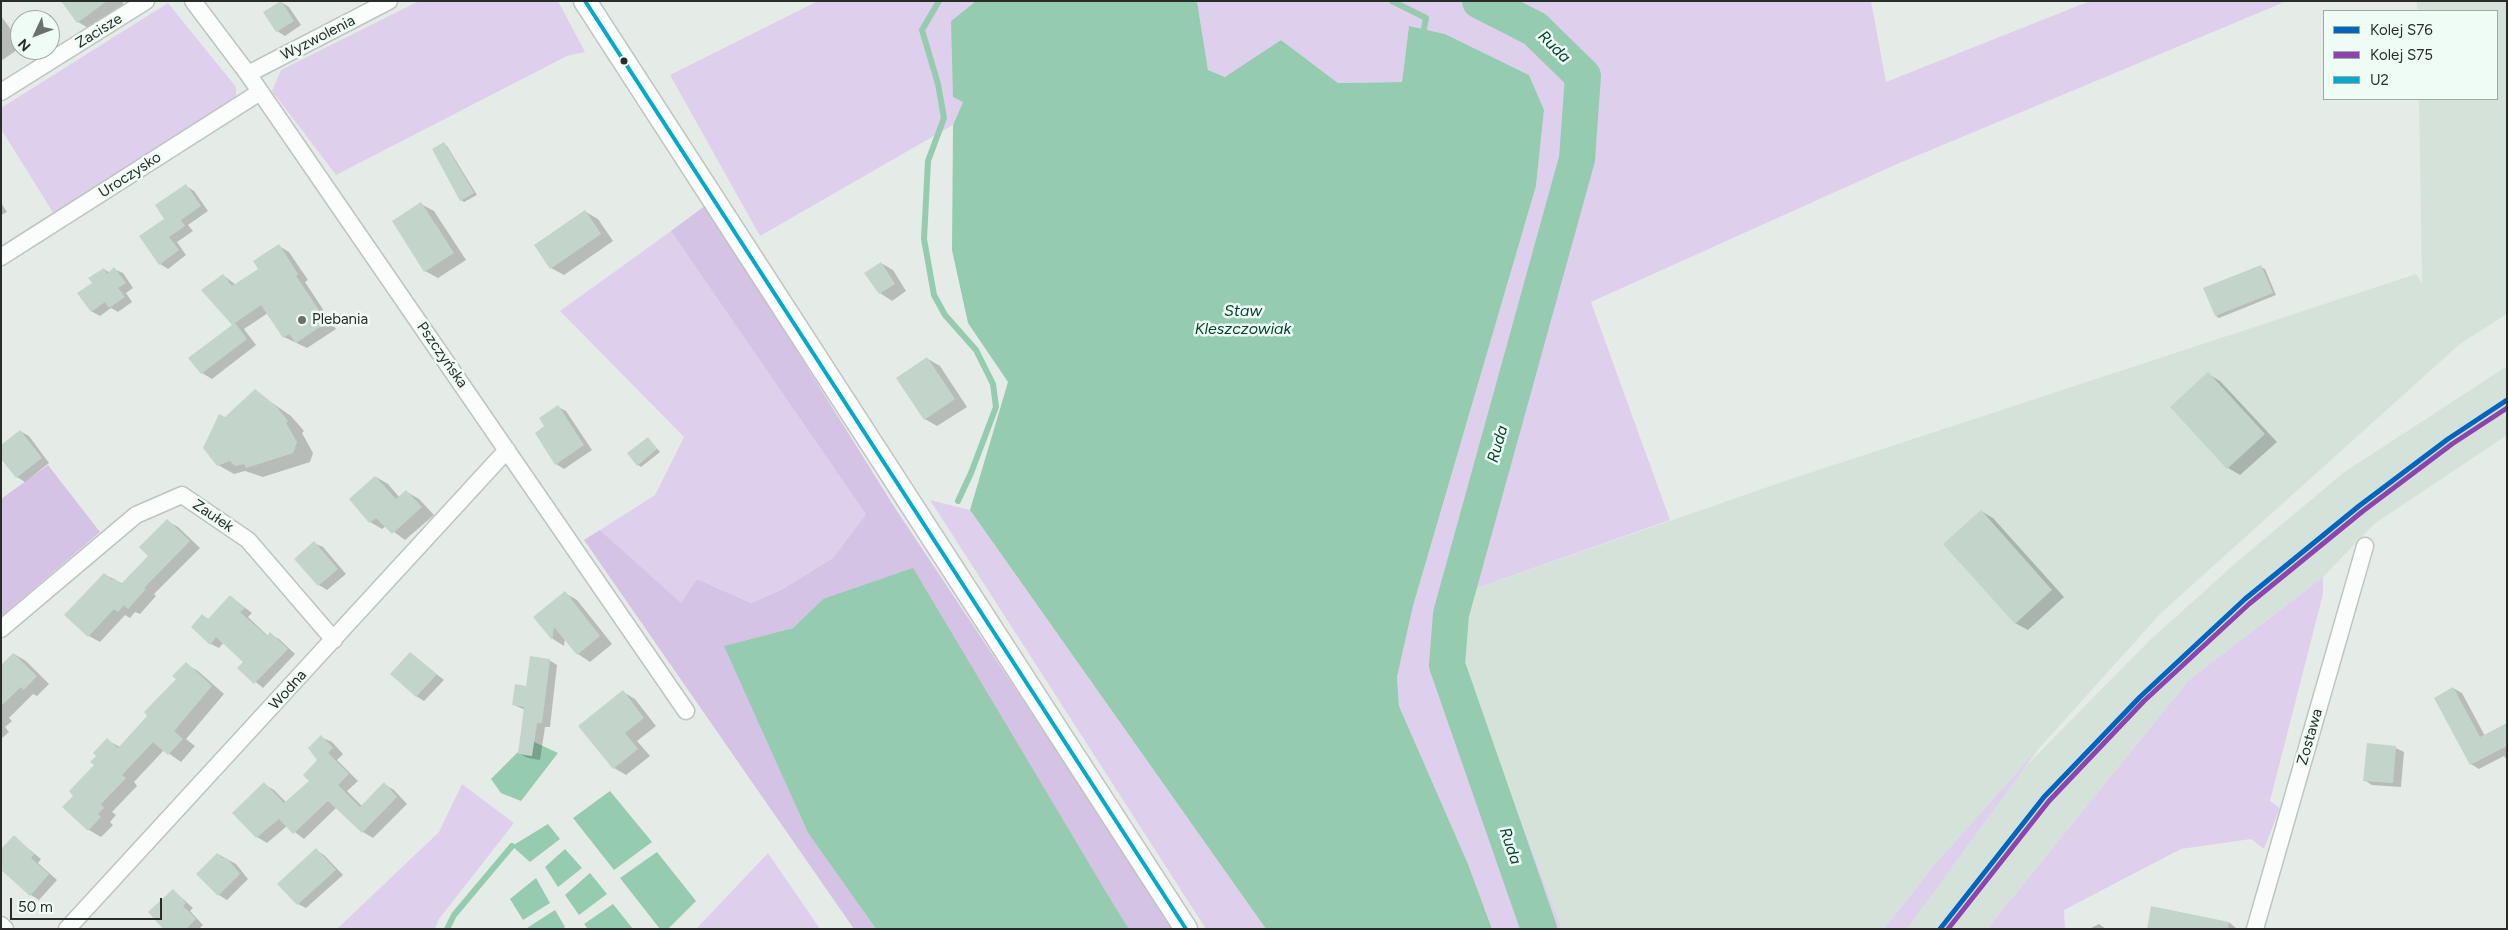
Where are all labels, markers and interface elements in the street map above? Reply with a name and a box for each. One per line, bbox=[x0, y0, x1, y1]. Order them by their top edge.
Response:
north arrow bbox=[10, 10, 60, 60]
street label: Zacisze bbox=[72, 10, 126, 52]
legend bbox=[2323, 10, 2498, 100]
street label: Wyzwolenia bbox=[278, 12, 358, 64]
text: Kolej S76 bbox=[2370, 21, 2433, 39]
water label: Ruda bbox=[1534, 27, 1574, 67]
text: N bbox=[14, 35, 34, 55]
text: Kolej S75 bbox=[2370, 46, 2433, 64]
unlabelled marker bbox=[619, 56, 629, 66]
text: U2 bbox=[2370, 71, 2389, 89]
street label: Uroczysko bbox=[96, 148, 164, 202]
water label: Staw Kleszczowiak bbox=[1195, 301, 1291, 339]
place label: Plebania bbox=[312, 311, 368, 329]
marker: Plebania bbox=[296, 314, 308, 326]
street label: Pszczyńska bbox=[413, 319, 471, 391]
water label: Ruda bbox=[1484, 423, 1512, 465]
street label: Zaułek bbox=[189, 496, 237, 536]
street label: Wodna bbox=[265, 666, 311, 714]
street label: Zostawa bbox=[2293, 707, 2327, 767]
water label: Ruda bbox=[1495, 825, 1525, 867]
scale bar bbox=[12, 888, 165, 920]
text: 50 m bbox=[18, 898, 53, 916]

